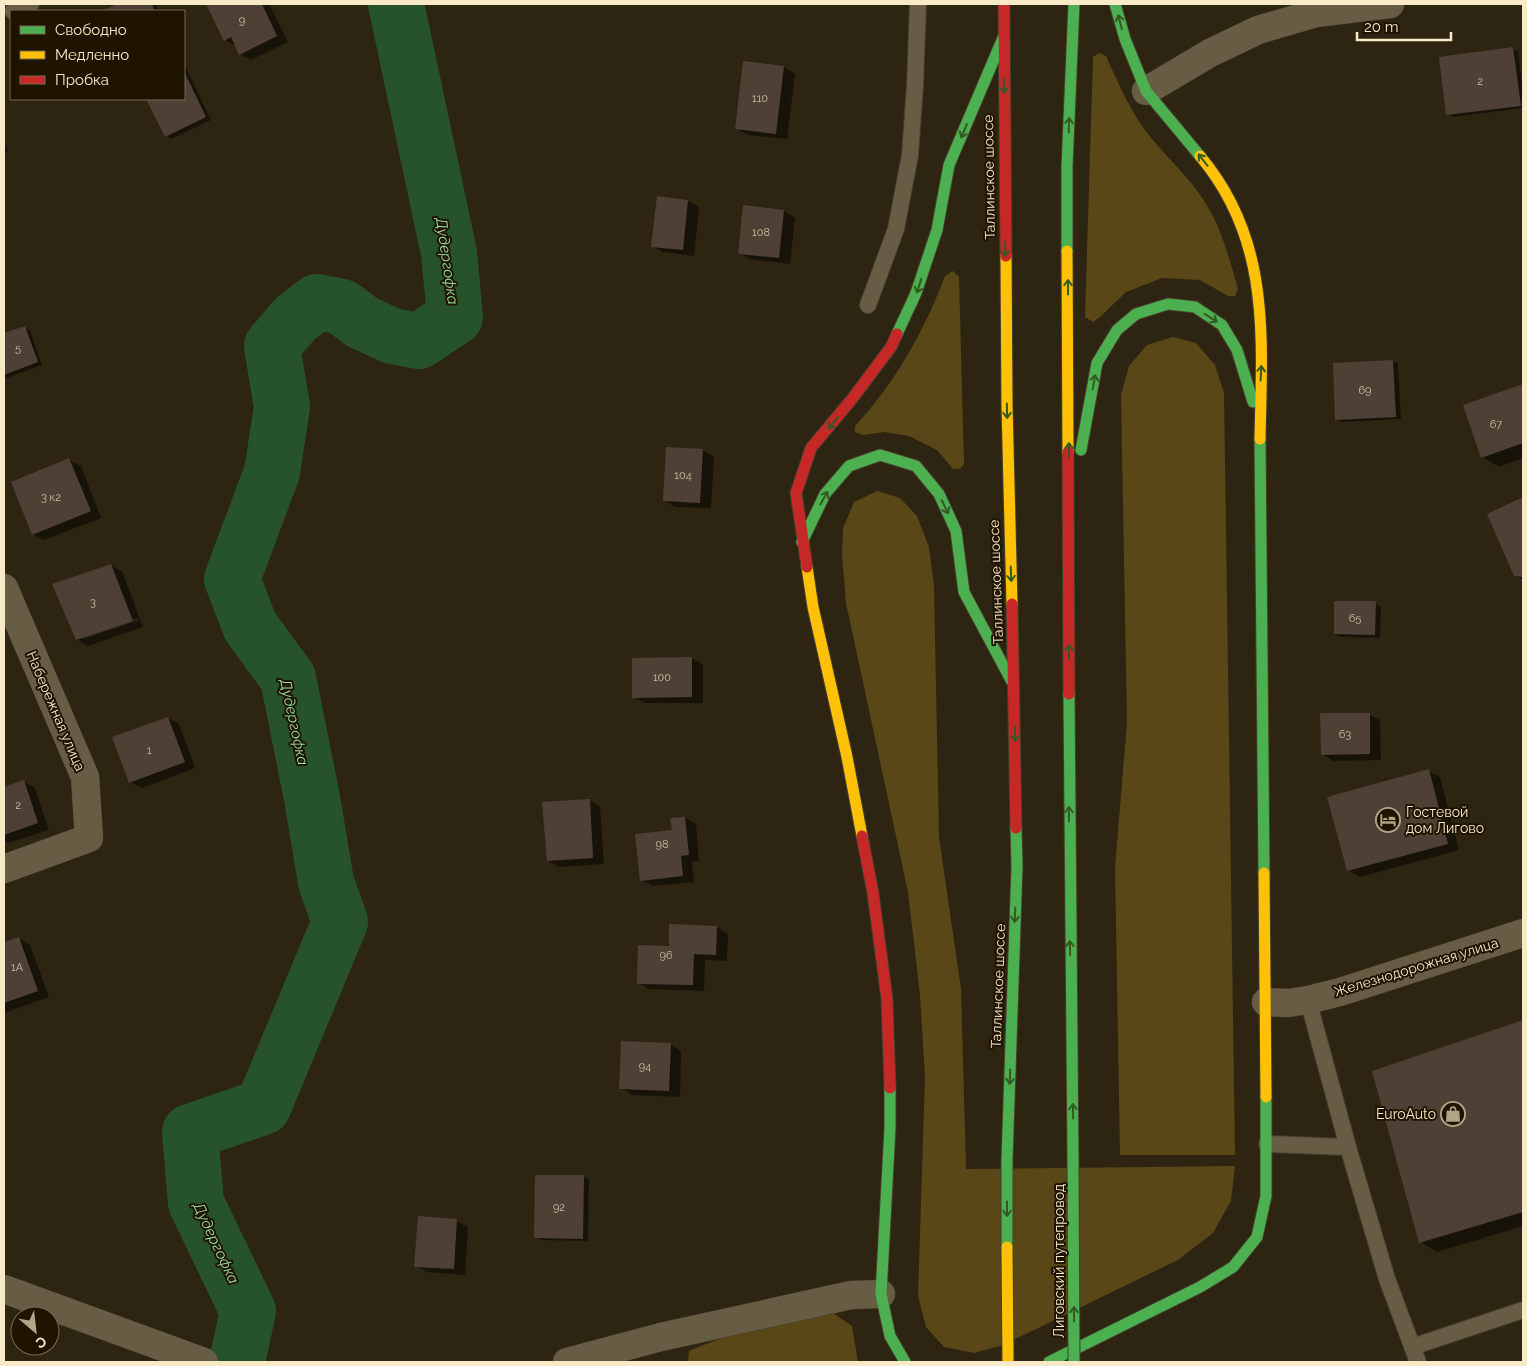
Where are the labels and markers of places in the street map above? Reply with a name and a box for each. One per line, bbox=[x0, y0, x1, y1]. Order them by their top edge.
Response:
place label: Гостевой дом Лигово bbox=[1406, 804, 1484, 836]
hotel icon: Гостевой дом Лигово bbox=[1375, 807, 1401, 833]
shop icon: EuroAuto bbox=[1440, 1101, 1466, 1127]
place label: EuroAuto bbox=[1376, 1106, 1436, 1122]

